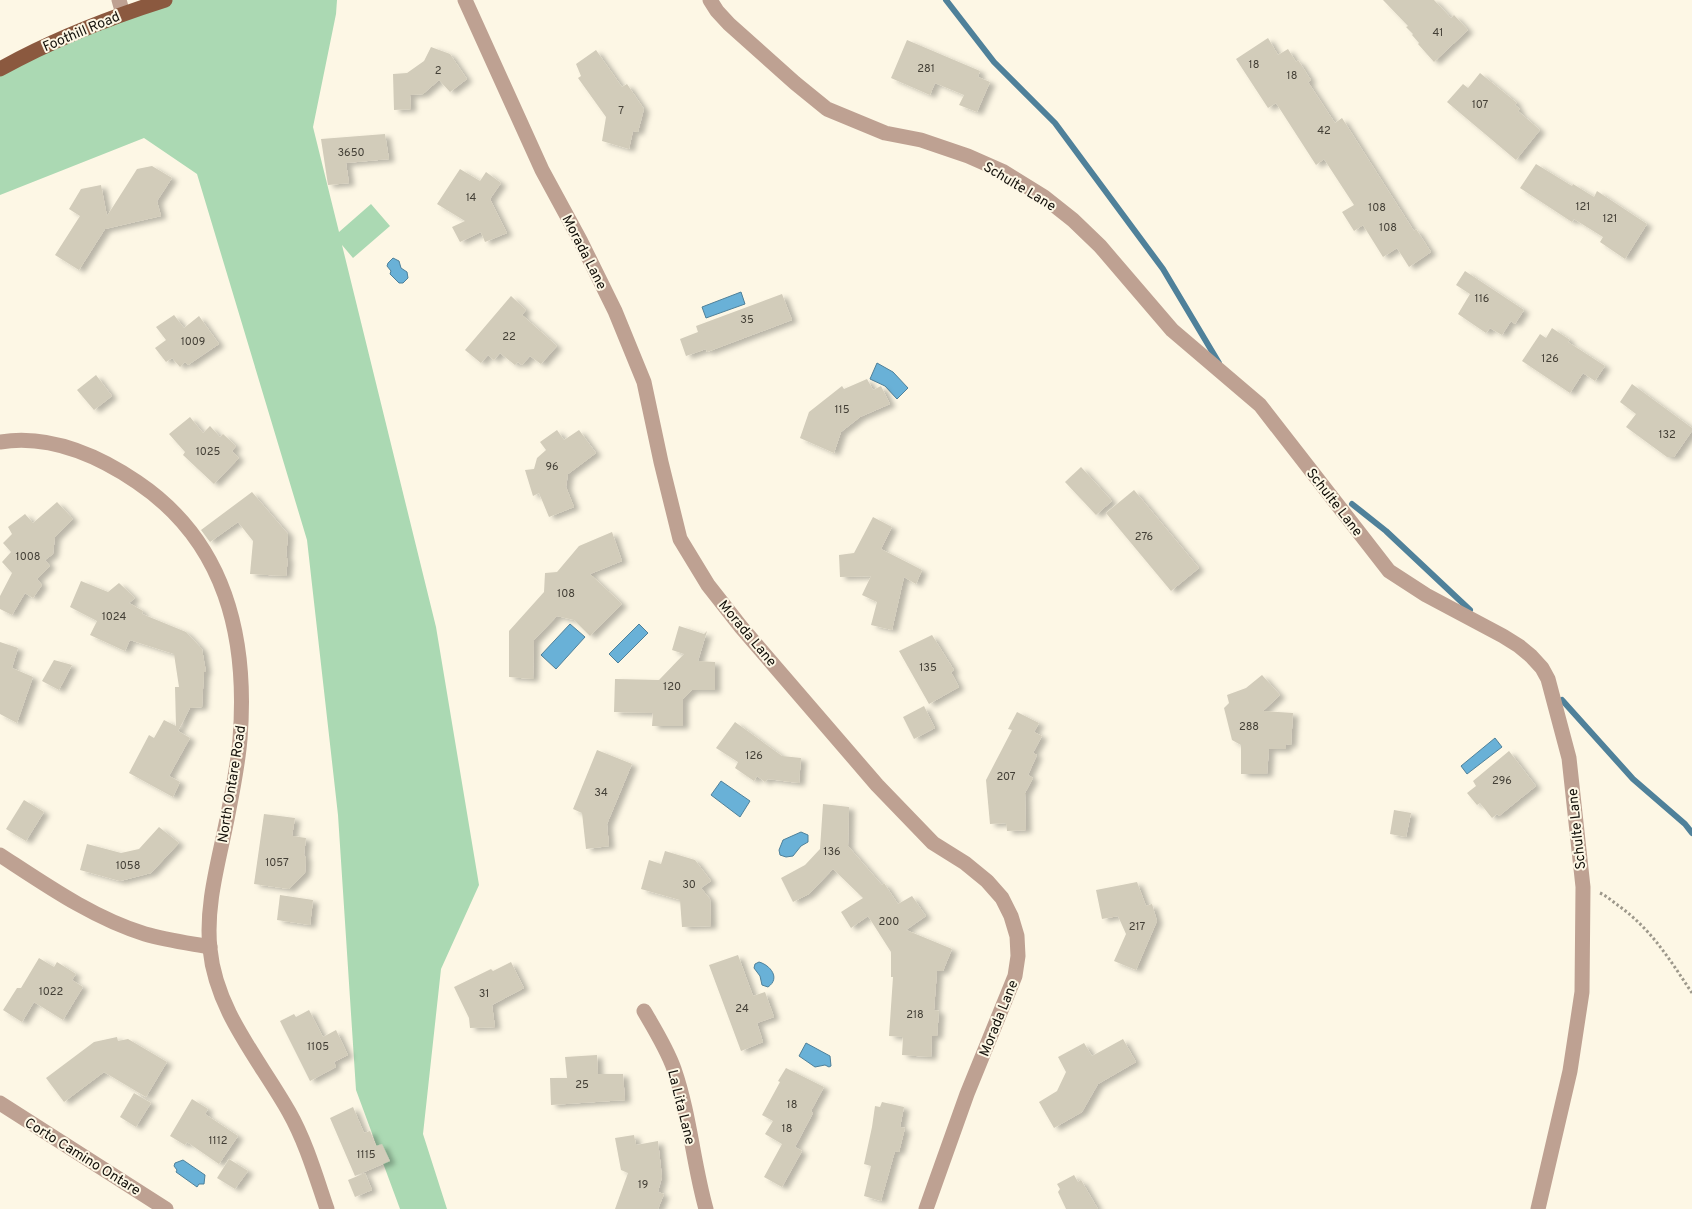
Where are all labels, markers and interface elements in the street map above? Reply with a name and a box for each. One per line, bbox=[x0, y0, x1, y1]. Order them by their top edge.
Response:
street label: Foothill Road bbox=[41, 9, 123, 56]
house number: 41 bbox=[1433, 26, 1443, 40]
house number: 18 bbox=[1249, 58, 1259, 72]
house number: 281 bbox=[917, 62, 935, 76]
house number: 2 bbox=[435, 64, 441, 78]
house number: 18 bbox=[1287, 69, 1297, 83]
house number: 107 bbox=[1472, 98, 1489, 112]
house number: 7 bbox=[618, 104, 624, 118]
house number: 42 bbox=[1317, 124, 1331, 138]
house number: 3650 bbox=[337, 146, 365, 160]
street label: Schulte Lane bbox=[980, 159, 1059, 216]
house number: 14 bbox=[466, 191, 477, 205]
house number: 121 bbox=[1576, 200, 1590, 214]
house number: 108 bbox=[1368, 201, 1386, 215]
house number: 121 bbox=[1603, 212, 1617, 226]
street label: Morada Lane bbox=[558, 213, 610, 293]
house number: 108 bbox=[1379, 221, 1397, 235]
house number: 116 bbox=[1475, 292, 1489, 306]
house number: 35 bbox=[740, 313, 754, 327]
house number: 22 bbox=[502, 330, 516, 344]
house number: 1009 bbox=[181, 335, 205, 349]
house number: 126 bbox=[1541, 352, 1559, 366]
house number: 115 bbox=[834, 403, 850, 417]
house number: 132 bbox=[1658, 428, 1676, 442]
house number: 1025 bbox=[196, 445, 221, 459]
house number: 96 bbox=[545, 460, 559, 474]
street label: Schulte Lane bbox=[1302, 466, 1366, 540]
house number: 276 bbox=[1135, 530, 1153, 544]
house number: 1008 bbox=[16, 550, 40, 564]
house number: 108 bbox=[557, 587, 575, 601]
street label: Morada Lane bbox=[714, 597, 779, 671]
house number: 1024 bbox=[102, 610, 126, 624]
house number: 135 bbox=[919, 661, 937, 675]
house number: 120 bbox=[663, 680, 681, 694]
house number: 288 bbox=[1239, 720, 1259, 734]
street label: North Ontare Road bbox=[215, 724, 250, 844]
house number: 126 bbox=[745, 749, 763, 763]
house number: 207 bbox=[996, 770, 1016, 784]
house number: 296 bbox=[1492, 774, 1512, 788]
house number: 34 bbox=[594, 786, 608, 800]
street label: Schulte Lane bbox=[1565, 787, 1590, 870]
house number: 136 bbox=[823, 845, 841, 859]
house number: 1057 bbox=[265, 856, 289, 870]
house number: 1058 bbox=[116, 859, 140, 873]
house number: 30 bbox=[682, 878, 696, 892]
house number: 200 bbox=[879, 915, 899, 929]
house number: 217 bbox=[1129, 920, 1146, 934]
street label: Morada Lane bbox=[976, 978, 1022, 1059]
house number: 1022 bbox=[39, 985, 63, 999]
house number: 31 bbox=[479, 987, 489, 1001]
house number: 24 bbox=[735, 1002, 749, 1016]
house number: 218 bbox=[906, 1008, 924, 1022]
house number: 1105 bbox=[307, 1040, 329, 1054]
street label: La Lita Lane bbox=[663, 1068, 698, 1147]
house number: 25 bbox=[575, 1078, 589, 1092]
house number: 18 bbox=[787, 1098, 797, 1112]
street label: Corto Camino Ontare bbox=[21, 1115, 143, 1200]
house number: 18 bbox=[782, 1122, 792, 1136]
house number: 1112 bbox=[208, 1134, 228, 1148]
house number: 1115 bbox=[356, 1148, 376, 1162]
house number: 19 bbox=[638, 1178, 648, 1192]

